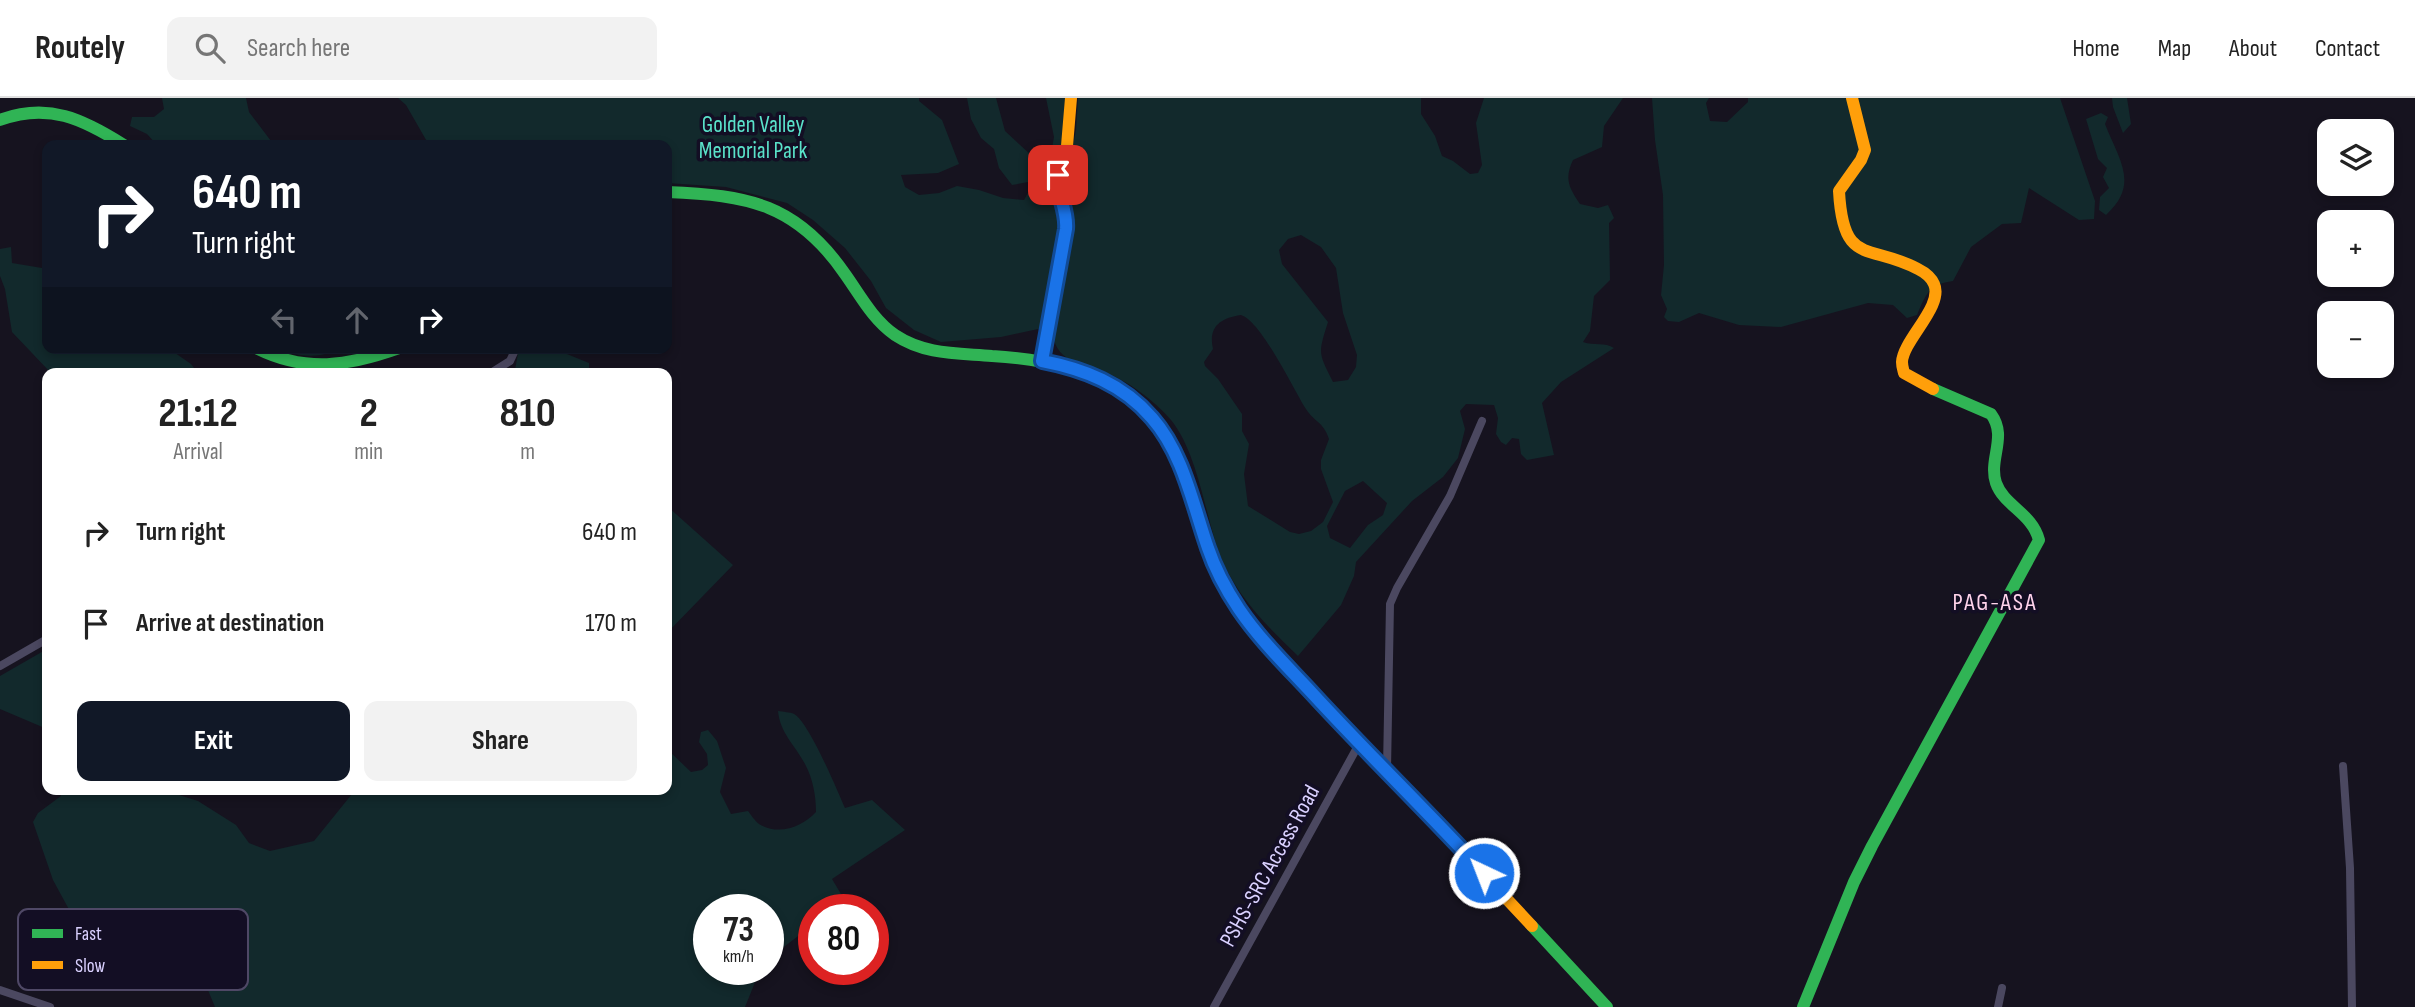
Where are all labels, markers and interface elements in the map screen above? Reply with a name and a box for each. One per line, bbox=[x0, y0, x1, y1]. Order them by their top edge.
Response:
search box bbox=[167, 17, 657, 80]
text: Routely bbox=[35, 28, 125, 68]
icon: search bbox=[191, 29, 229, 67]
text: Search here bbox=[247, 33, 350, 64]
text: Home bbox=[2072, 34, 2120, 63]
text: Map bbox=[2158, 34, 2191, 63]
text: About bbox=[2229, 34, 2277, 63]
text: Contact bbox=[2315, 34, 2380, 63]
park label: Golden Valley Memorial Park bbox=[699, 111, 807, 165]
map controls bbox=[2317, 119, 2394, 378]
button: layers bbox=[2317, 119, 2394, 196]
pin bbox=[1028, 145, 1088, 205]
icon: arrive bbox=[1039, 156, 1077, 194]
text: 640 m bbox=[192, 164, 302, 223]
icon: right bbox=[77, 168, 168, 259]
button: + bbox=[2317, 210, 2394, 287]
text: Turn right bbox=[192, 224, 296, 263]
icon: left bbox=[265, 301, 303, 339]
icon: ahead bbox=[338, 301, 376, 339]
icon: right bbox=[411, 301, 449, 339]
button: − bbox=[2317, 301, 2394, 378]
text: 21:12 bbox=[158, 388, 238, 439]
text: 2 bbox=[359, 388, 378, 439]
text: 810 bbox=[499, 388, 556, 439]
text: Arrival bbox=[173, 438, 223, 466]
text: min bbox=[354, 438, 383, 466]
text: m bbox=[520, 438, 535, 466]
icon: right bbox=[77, 514, 115, 552]
text: Turn right bbox=[136, 517, 225, 548]
text: 640 m bbox=[582, 517, 637, 548]
district label: PAG-ASA bbox=[1953, 588, 2037, 617]
icon: arrive bbox=[77, 605, 115, 643]
text: Arrive at destination bbox=[136, 608, 324, 639]
text: 170 m bbox=[585, 608, 637, 639]
button: Exit bbox=[77, 701, 350, 781]
button: Share bbox=[364, 701, 637, 781]
street label: PSHS-SRC Access Road bbox=[1214, 780, 1326, 952]
position arrow bbox=[1447, 836, 1521, 910]
speed limit sign: 80 bbox=[798, 894, 889, 985]
legend bbox=[18, 909, 248, 990]
text: 73 bbox=[723, 909, 754, 952]
text: Fast bbox=[75, 923, 102, 946]
text: km/h bbox=[723, 946, 754, 967]
text: Slow bbox=[75, 955, 105, 978]

